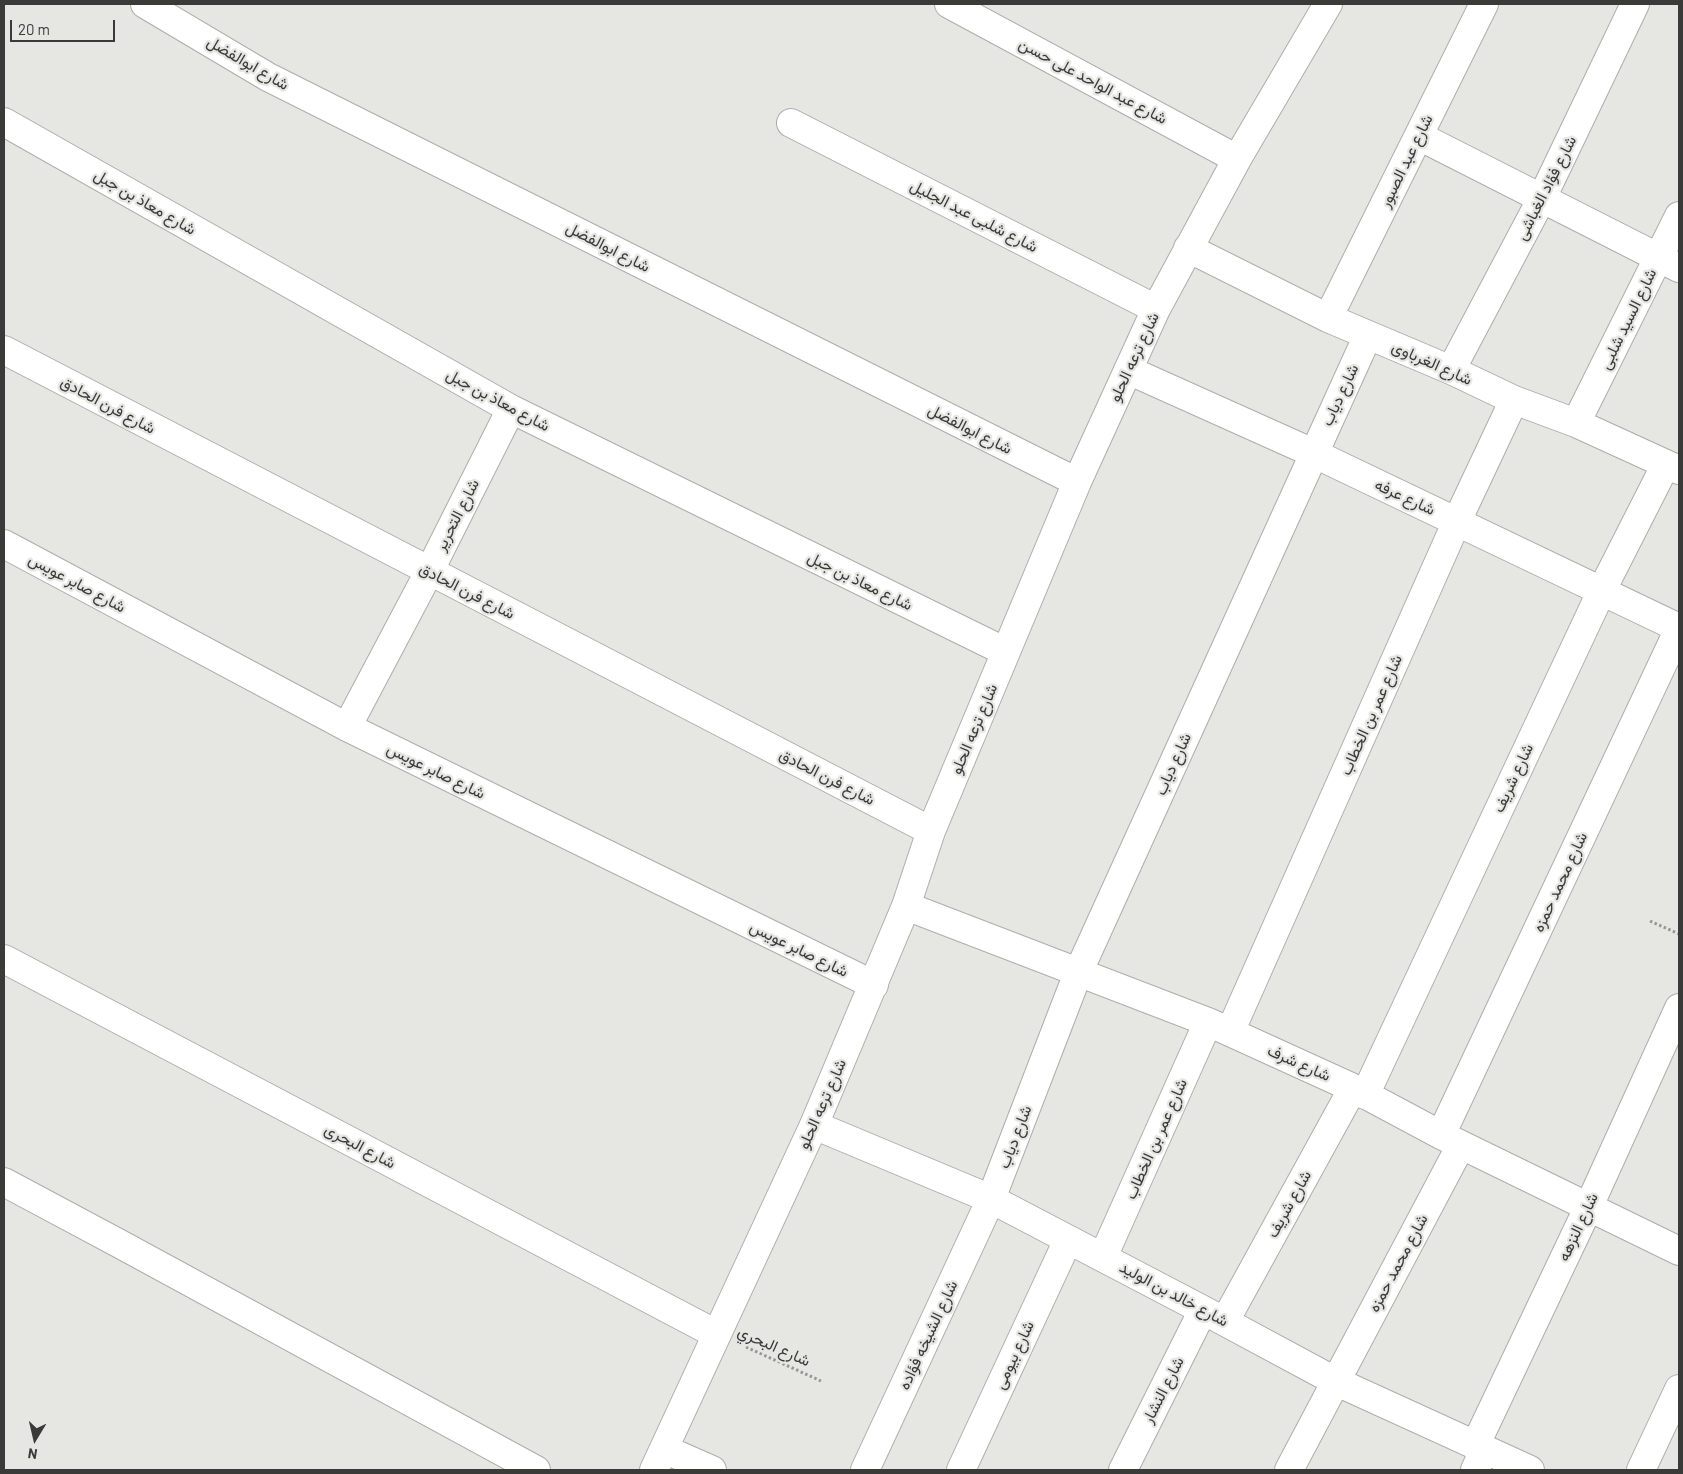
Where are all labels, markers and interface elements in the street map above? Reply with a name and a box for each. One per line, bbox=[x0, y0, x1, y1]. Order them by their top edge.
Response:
scale bar bbox=[12, 10, 118, 42]
text: 20 m bbox=[18, 20, 50, 38]
street label: شارع ابوالفضل bbox=[203, 32, 293, 94]
street label: شارع عبد الواحد على حسن bbox=[1016, 34, 1170, 128]
street label: شارع عبد الصبور bbox=[1375, 111, 1437, 211]
street label: شارع فؤاد الغباشى bbox=[1511, 133, 1581, 243]
street label: شارع معاذ بن جبل bbox=[91, 165, 199, 239]
street label: شارع شلبى عبد الجليل bbox=[907, 176, 1041, 256]
street label: شارع ابوالفضل bbox=[563, 218, 653, 276]
street label: شارع السيد شلبى bbox=[1595, 265, 1661, 373]
street label: شارع ترعه الحلو bbox=[1105, 309, 1163, 405]
street label: شارع الغرباوى bbox=[1389, 337, 1475, 389]
street label: شارع دياب bbox=[1317, 361, 1363, 429]
street label: شارع معاذ بن جبل bbox=[443, 365, 553, 435]
street label: شارع فرن الحادق bbox=[57, 372, 159, 438]
street label: شارع ابوالفضل bbox=[925, 400, 1015, 458]
street label: شارع عرفه bbox=[1372, 475, 1438, 519]
street label: شارع التحرير bbox=[431, 476, 483, 554]
street label: شارع معاذ بن جبل bbox=[804, 547, 916, 615]
street label: شارع صابر عويس bbox=[25, 549, 129, 617]
street label: شارع فرن الحادق bbox=[416, 559, 518, 623]
street label: شارع عمر بن الخطاب bbox=[1336, 652, 1406, 778]
street label: شارع ترعه الحلو bbox=[946, 681, 1002, 777]
street label: شارع دياب bbox=[1151, 730, 1195, 798]
street label: شارع صابر عويس bbox=[384, 739, 488, 803]
street label: شارع شريف bbox=[1489, 740, 1537, 816]
street label: شارع فرن الحادق bbox=[776, 745, 878, 809]
street label: شارع محمد حمزه bbox=[1528, 829, 1592, 935]
street label: شارع صابر عويس bbox=[747, 917, 851, 981]
street label: شارع شرف bbox=[1265, 1041, 1333, 1085]
street label: شارع ترعه الحلو bbox=[794, 1056, 850, 1152]
street label: شارع عمر بن الخطاب bbox=[1121, 1076, 1191, 1202]
street label: شارع دياب bbox=[994, 1103, 1036, 1171]
street label: شارع البحرى bbox=[321, 1119, 399, 1173]
street label: شارع شريف bbox=[1263, 1167, 1315, 1241]
street label: شارع النزهه bbox=[1554, 1190, 1602, 1264]
street label: شارع محمد حمزه bbox=[1364, 1211, 1432, 1315]
street label: شارع خالد بن الوليد bbox=[1116, 1257, 1232, 1331]
street label: شارع الشيخه فؤاده bbox=[894, 1277, 962, 1393]
street label: شارع بيومى bbox=[990, 1318, 1038, 1392]
street label: شارع البحري bbox=[735, 1321, 813, 1371]
street label: شارع النشار bbox=[1138, 1353, 1188, 1427]
north arrow bbox=[10, 1414, 60, 1464]
text: N bbox=[27, 1445, 39, 1463]

